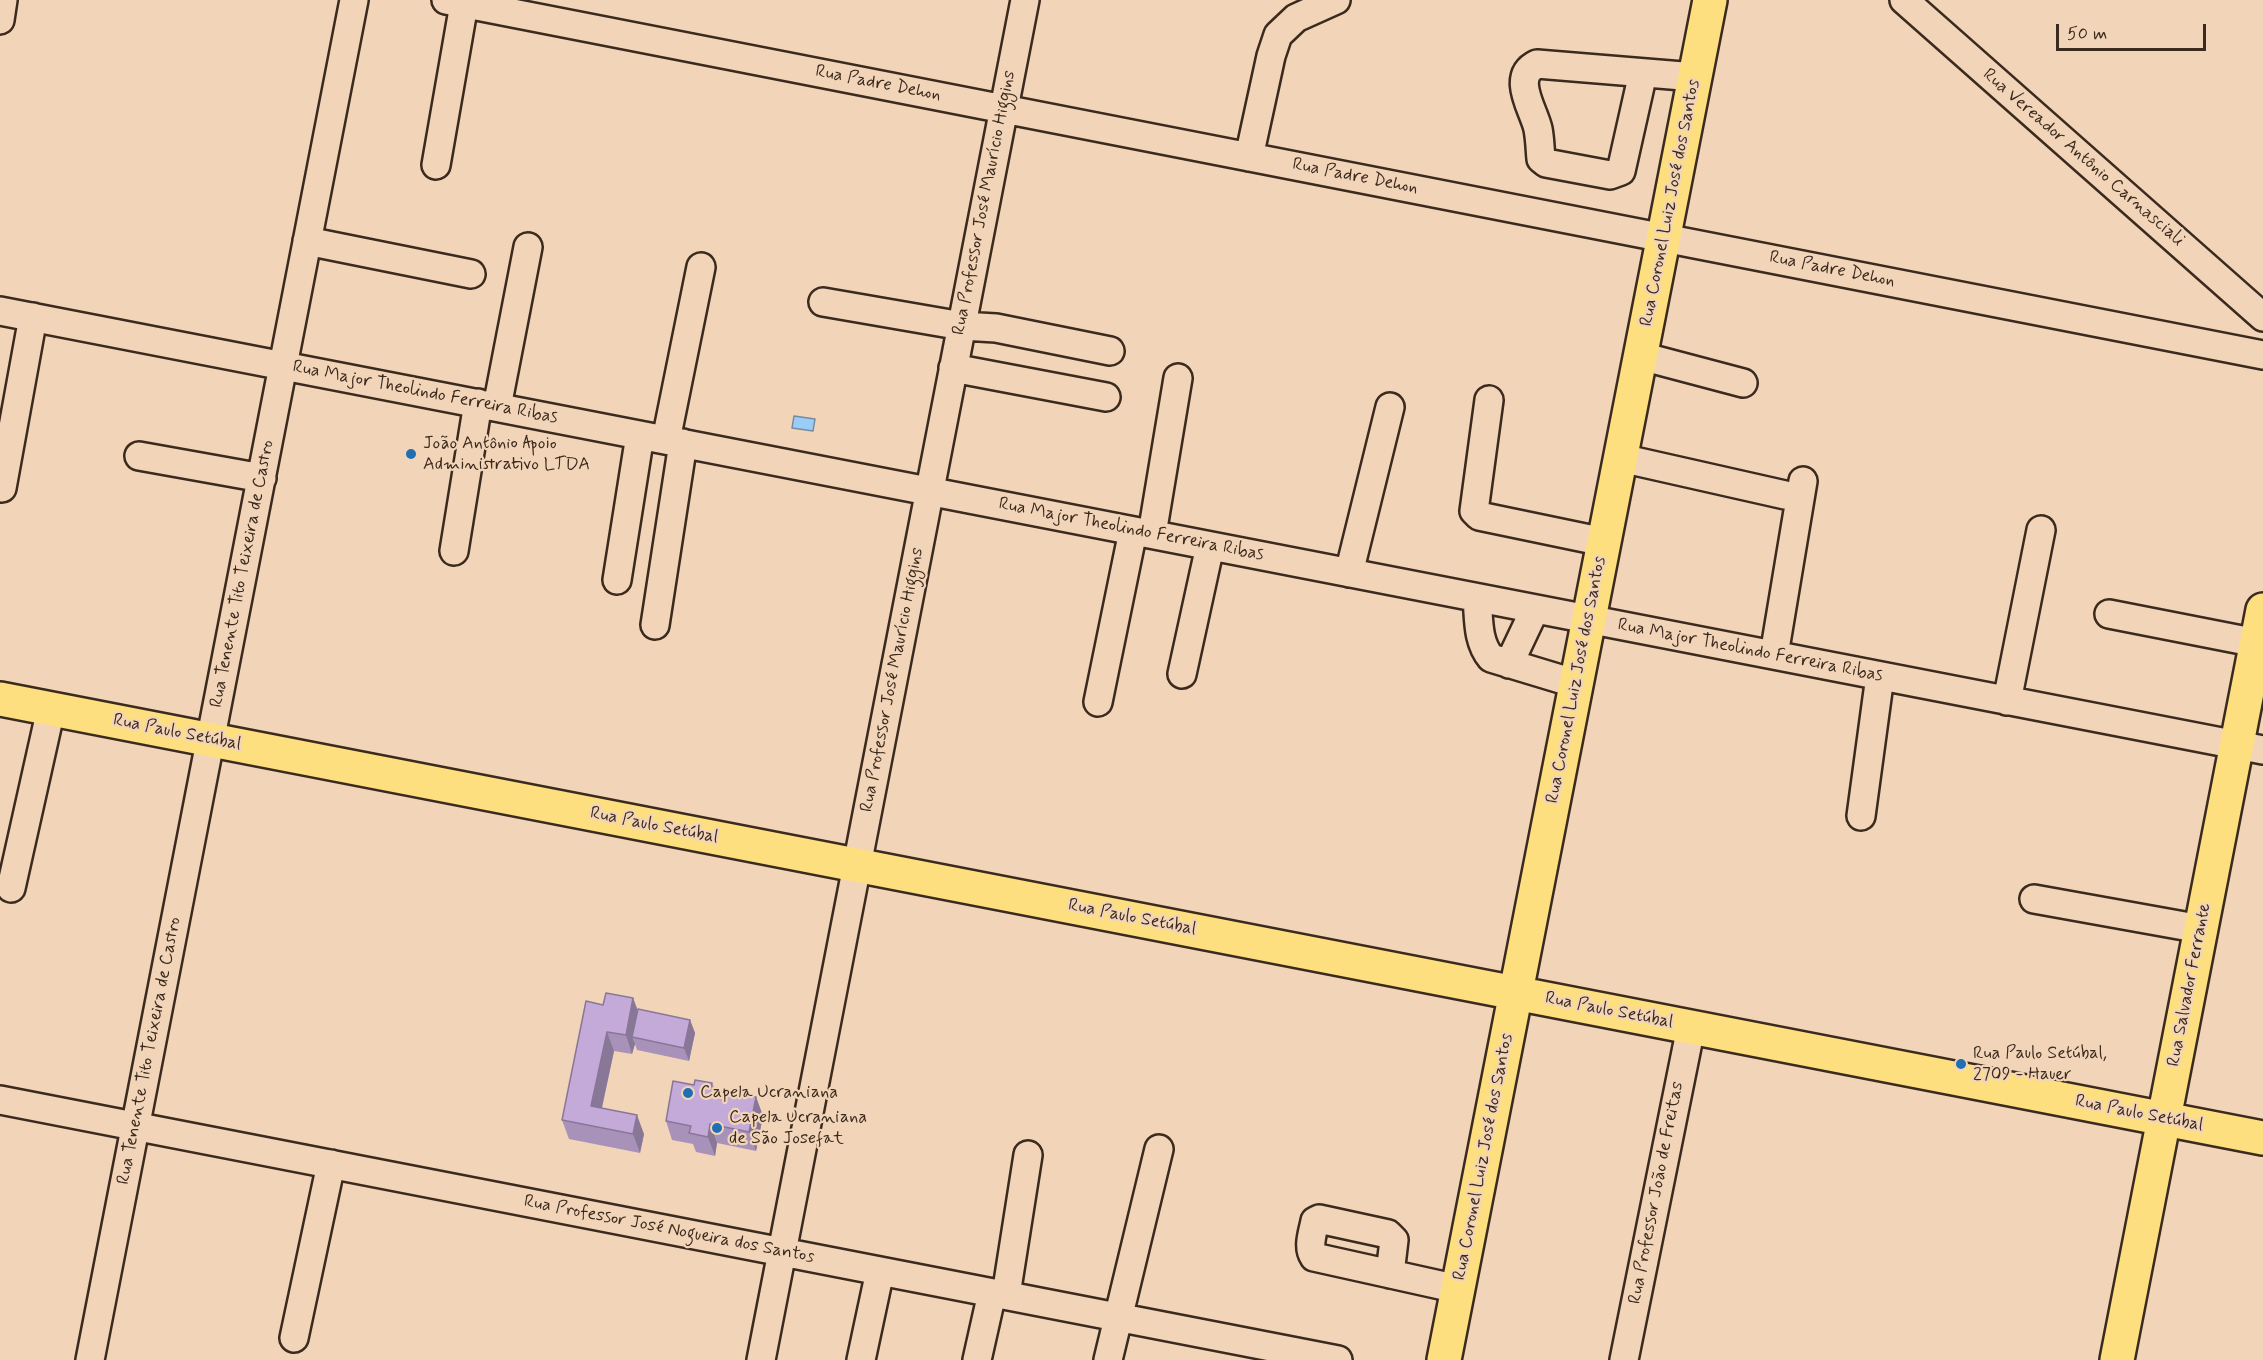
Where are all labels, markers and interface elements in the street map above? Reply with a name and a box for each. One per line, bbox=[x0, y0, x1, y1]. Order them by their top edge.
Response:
scale bar bbox=[2059, 12, 2209, 50]
text: 50 m bbox=[2067, 22, 2107, 46]
street label: Rua Padre Dehon bbox=[813, 61, 943, 107]
street label: Rua Vereador Antônio Carnasciali bbox=[1978, 64, 2188, 252]
street label: Rua Professor José Maurício Higgins bbox=[949, 69, 1021, 337]
street label: Rua Coronel Luiz José dos Santos bbox=[1636, 78, 1706, 328]
street label: Rua Padre Dehon bbox=[1290, 154, 1420, 200]
street label: Rua Padre Dehon bbox=[1767, 247, 1897, 293]
street label: Rua Major Theolindo Ferreira Ribas bbox=[291, 357, 559, 429]
place label: João Antônio Apoio Administrativo LTDA bbox=[423, 433, 590, 476]
street label: Rua Tenente Tito Teixeira de Castro bbox=[206, 438, 280, 710]
marker: João Antônio Apoio Administrativo LTDA bbox=[404, 447, 418, 461]
street label: Rua Major Theolindo Ferreira Ribas bbox=[997, 494, 1265, 566]
street label: Rua Professor José Maurício Higgins bbox=[857, 546, 929, 814]
street label: Rua Coronel Luiz José dos Santos bbox=[1542, 555, 1612, 805]
street label: Rua Major Theolindo Ferreira Ribas bbox=[1616, 615, 1884, 687]
street label: Rua Paulo Setúbal bbox=[111, 710, 243, 756]
street label: Rua Paulo Setúbal bbox=[588, 803, 720, 849]
street label: Rua Paulo Setúbal bbox=[1066, 895, 1198, 941]
street label: Rua Salvador Ferrante bbox=[2164, 902, 2216, 1068]
street label: Rua Tenente Tito Teixeira de Castro bbox=[113, 915, 187, 1187]
street label: Rua Paulo Setúbal bbox=[1543, 988, 1675, 1034]
street label: Rua Coronel Luiz José dos Santos bbox=[1449, 1032, 1519, 1282]
place label: Rua Paulo Setúbal, 2709 - Hauer bbox=[1973, 1043, 2107, 1086]
marker: Rua Paulo Setúbal, 2709 - Hauer bbox=[1954, 1057, 1968, 1071]
street label: Rua Professor João de Freitas bbox=[1625, 1080, 1689, 1306]
place label: Capela Ucraniana bbox=[700, 1082, 838, 1104]
marker: Capela Ucraniana bbox=[681, 1086, 695, 1100]
street label: Rua Paulo Setúbal bbox=[2073, 1091, 2205, 1137]
place label: Capela Ucraniana de São Josefat bbox=[729, 1107, 867, 1150]
marker: Capela Ucraniana de São Josefat bbox=[710, 1121, 724, 1135]
street label: Rua Professor José Nogueira dos Santos bbox=[522, 1191, 816, 1269]

